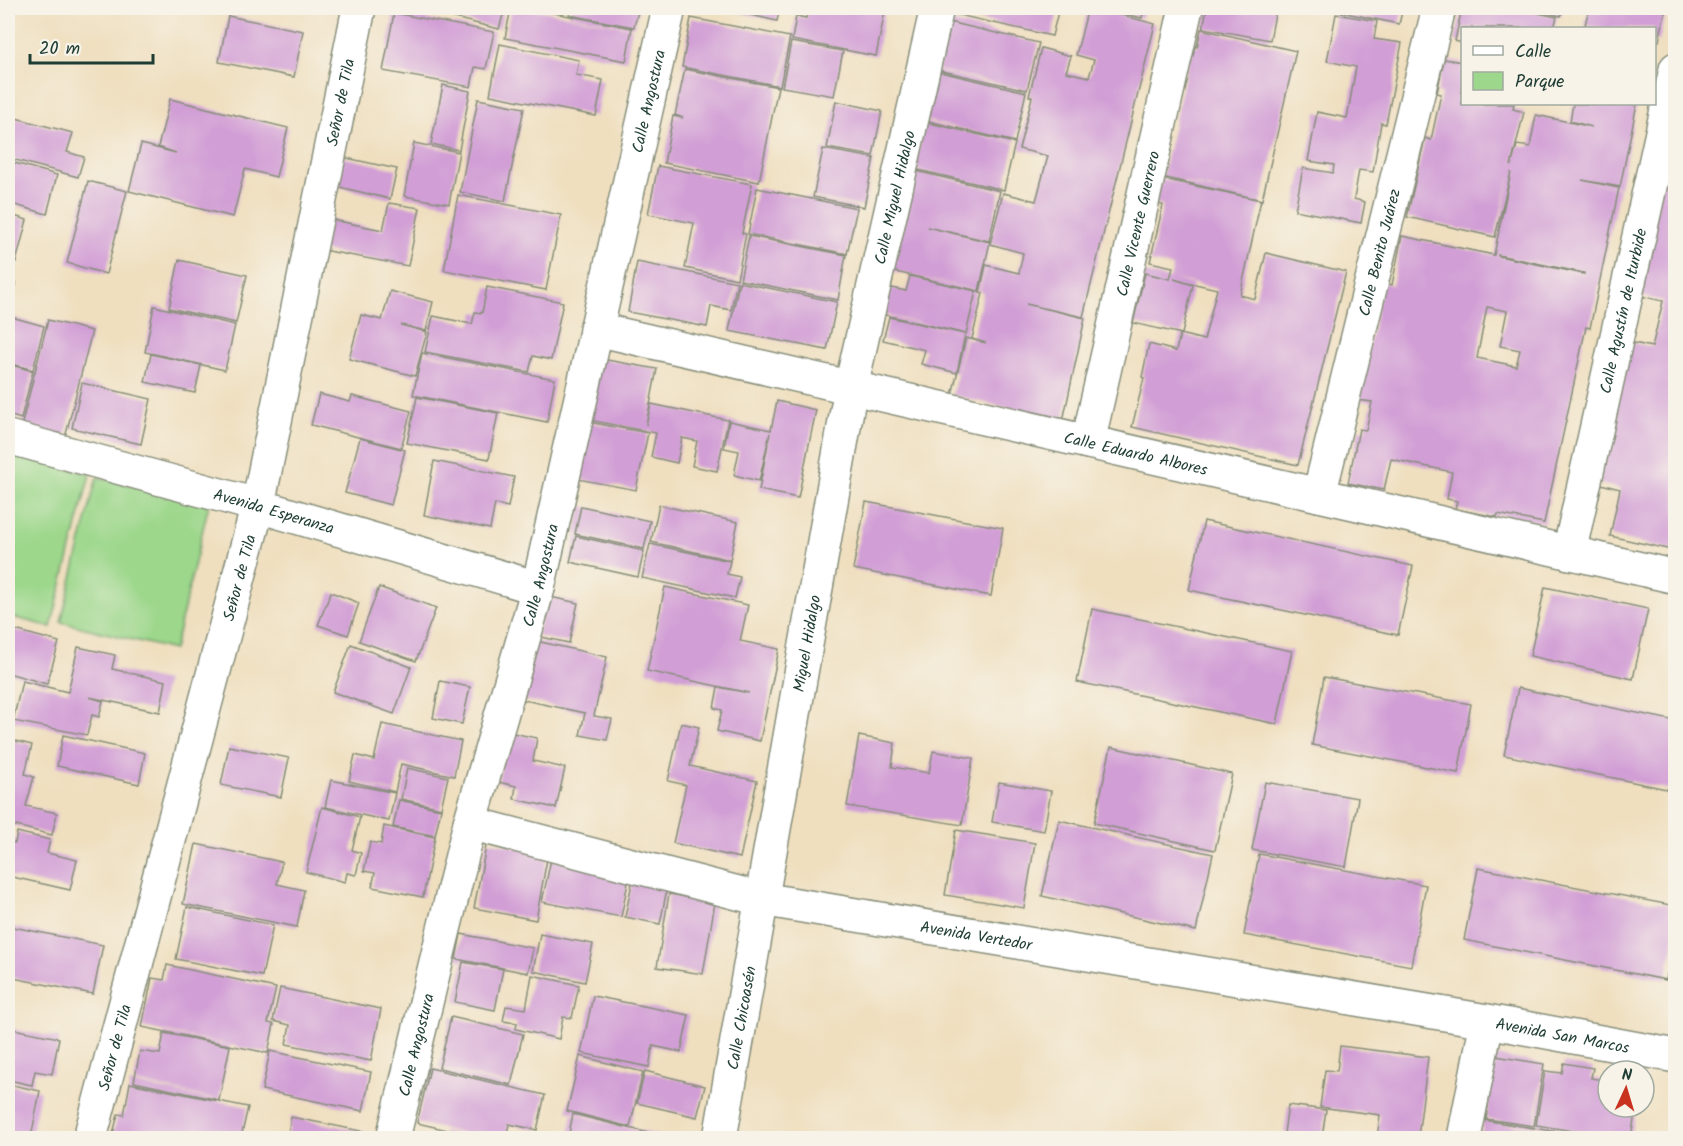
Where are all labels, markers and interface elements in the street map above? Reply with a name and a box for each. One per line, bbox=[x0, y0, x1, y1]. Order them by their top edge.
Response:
scale bar bbox=[30, 27, 153, 65]
legend bbox=[1461, 27, 1656, 105]
text: 20 m bbox=[39, 35, 80, 64]
text: Calle bbox=[1515, 38, 1551, 67]
street label: Calle Angostura bbox=[626, 47, 673, 156]
street label: Señor de Tila bbox=[320, 57, 362, 148]
text: Parque bbox=[1515, 68, 1564, 97]
street label: Calle Miguel Hidalgo bbox=[868, 128, 923, 267]
street label: Calle Vicente Guerrero bbox=[1110, 149, 1167, 299]
street label: Calle Benito Juárez bbox=[1353, 186, 1408, 319]
street label: Calle Agustín de Iturbide bbox=[1594, 226, 1654, 396]
street label: Calle Eduardo Albores bbox=[1061, 426, 1210, 483]
street label: Avenida Esperanza bbox=[210, 483, 337, 541]
street label: Calle Angostura bbox=[516, 521, 566, 630]
street label: Señor de Tila bbox=[217, 532, 264, 624]
street label: Miguel Hidalgo bbox=[787, 593, 828, 694]
street label: Avenida Vertedor bbox=[918, 915, 1035, 959]
street label: Calle Chicoasén bbox=[721, 964, 764, 1072]
street label: Calle Angostura bbox=[393, 991, 442, 1099]
street label: Señor de Tila bbox=[92, 1002, 139, 1094]
street label: Avenida San Marcos bbox=[1494, 1012, 1632, 1061]
north arrow bbox=[1596, 1059, 1656, 1119]
text: N bbox=[1621, 1063, 1633, 1088]

